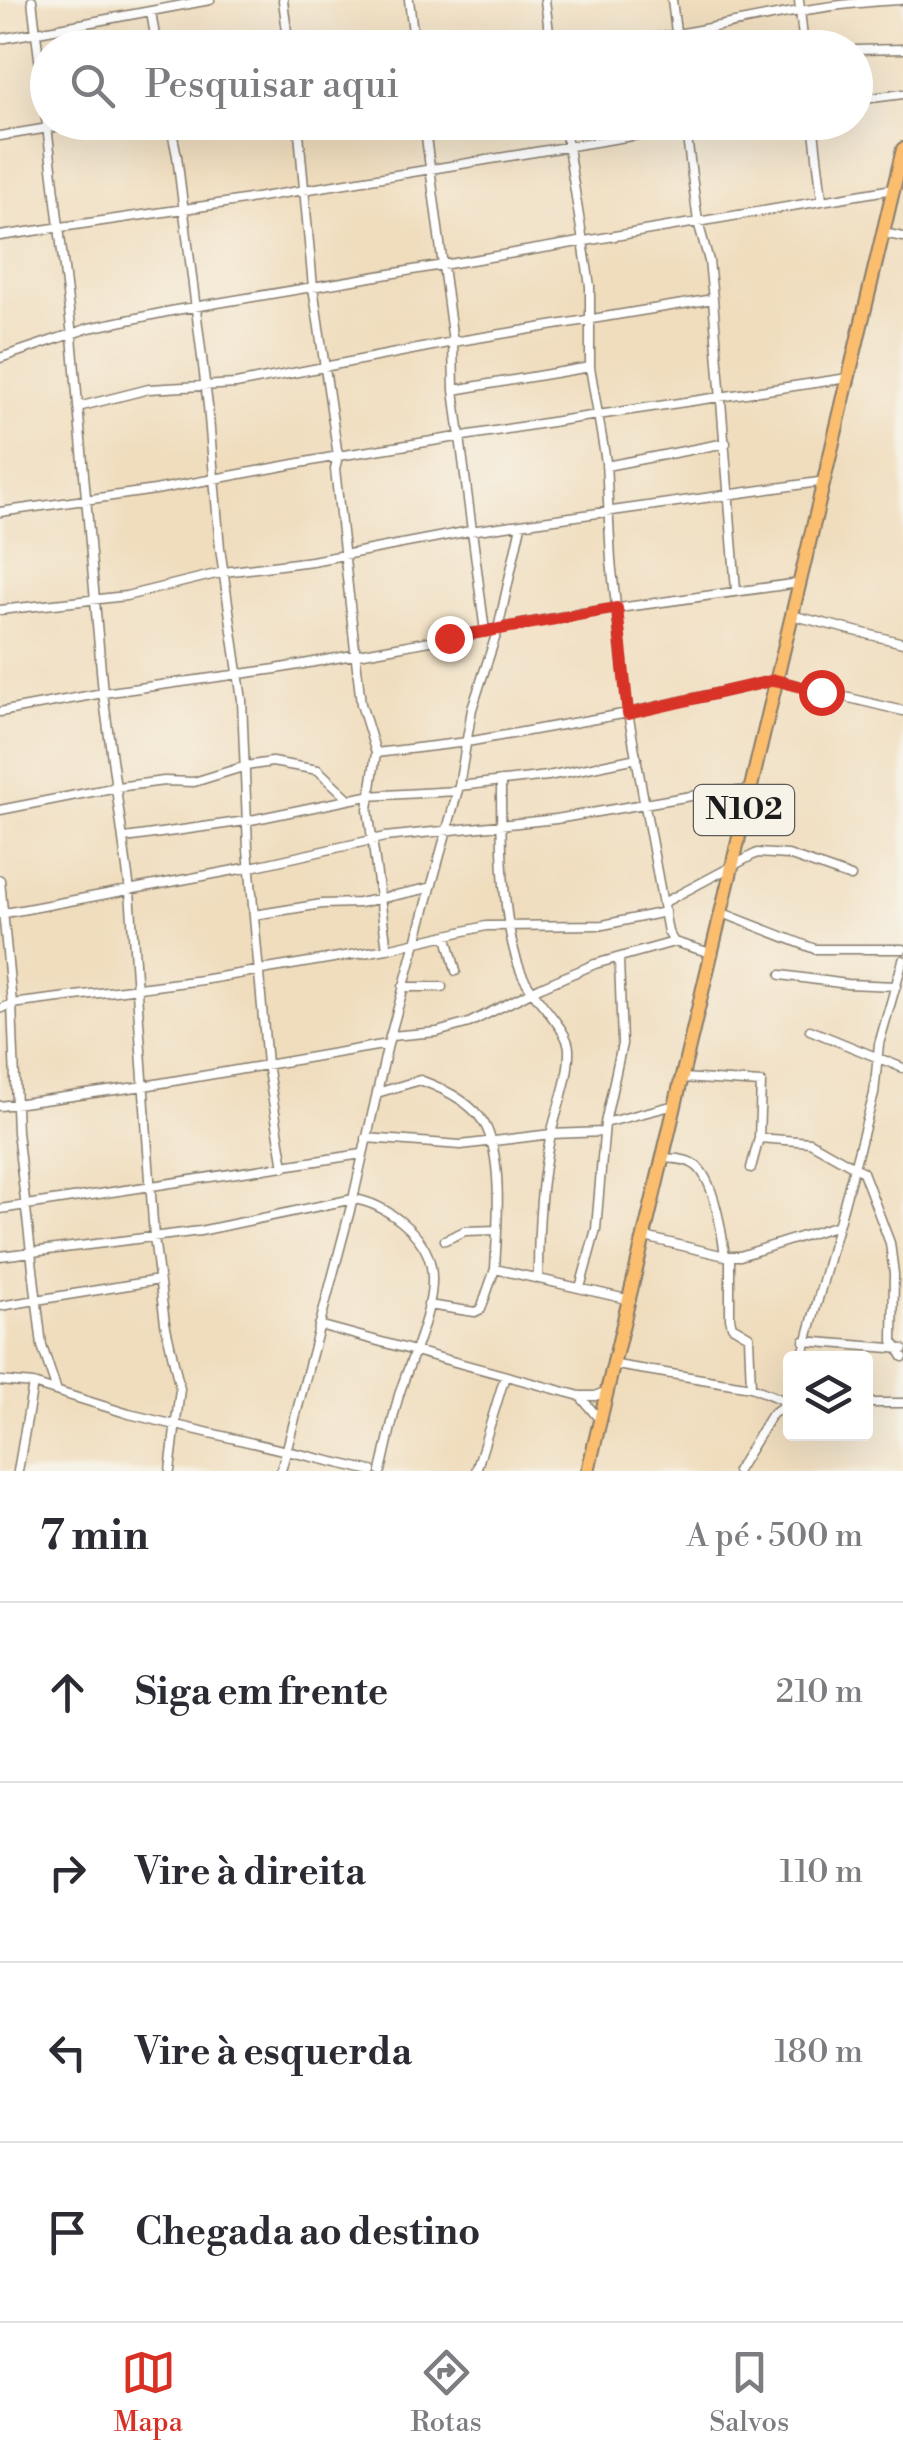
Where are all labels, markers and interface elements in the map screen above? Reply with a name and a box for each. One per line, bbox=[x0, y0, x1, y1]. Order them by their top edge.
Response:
search box bbox=[30, 30, 873, 140]
icon: search bbox=[65, 58, 120, 113]
text: Pesquisar aqui bbox=[145, 62, 399, 109]
route end bbox=[427, 616, 473, 662]
route start bbox=[799, 670, 845, 716]
road number: N102 bbox=[694, 785, 794, 835]
map controls bbox=[783, 1351, 873, 1441]
button: layers bbox=[783, 1351, 873, 1441]
text: 7 min bbox=[40, 1510, 149, 1563]
text: A pé · 500 m bbox=[687, 1516, 863, 1556]
icon: ahead bbox=[40, 1665, 95, 1720]
text: Siga em frente bbox=[135, 1669, 388, 1716]
text: 210 m bbox=[776, 1672, 863, 1712]
icon: right bbox=[40, 1845, 95, 1900]
text: Vire à direita bbox=[135, 1849, 366, 1896]
text: 110 m bbox=[780, 1852, 863, 1892]
icon: left bbox=[40, 2025, 95, 2080]
text: Vire à esquerda bbox=[135, 2029, 412, 2076]
text: 180 m bbox=[774, 2032, 863, 2072]
icon: arrive bbox=[40, 2205, 95, 2260]
text: Chegada ao destino bbox=[135, 2209, 481, 2256]
tab: Mapa bbox=[114, 2345, 183, 2440]
tab: Rotas bbox=[410, 2345, 482, 2440]
tab: Salvos bbox=[709, 2345, 789, 2440]

